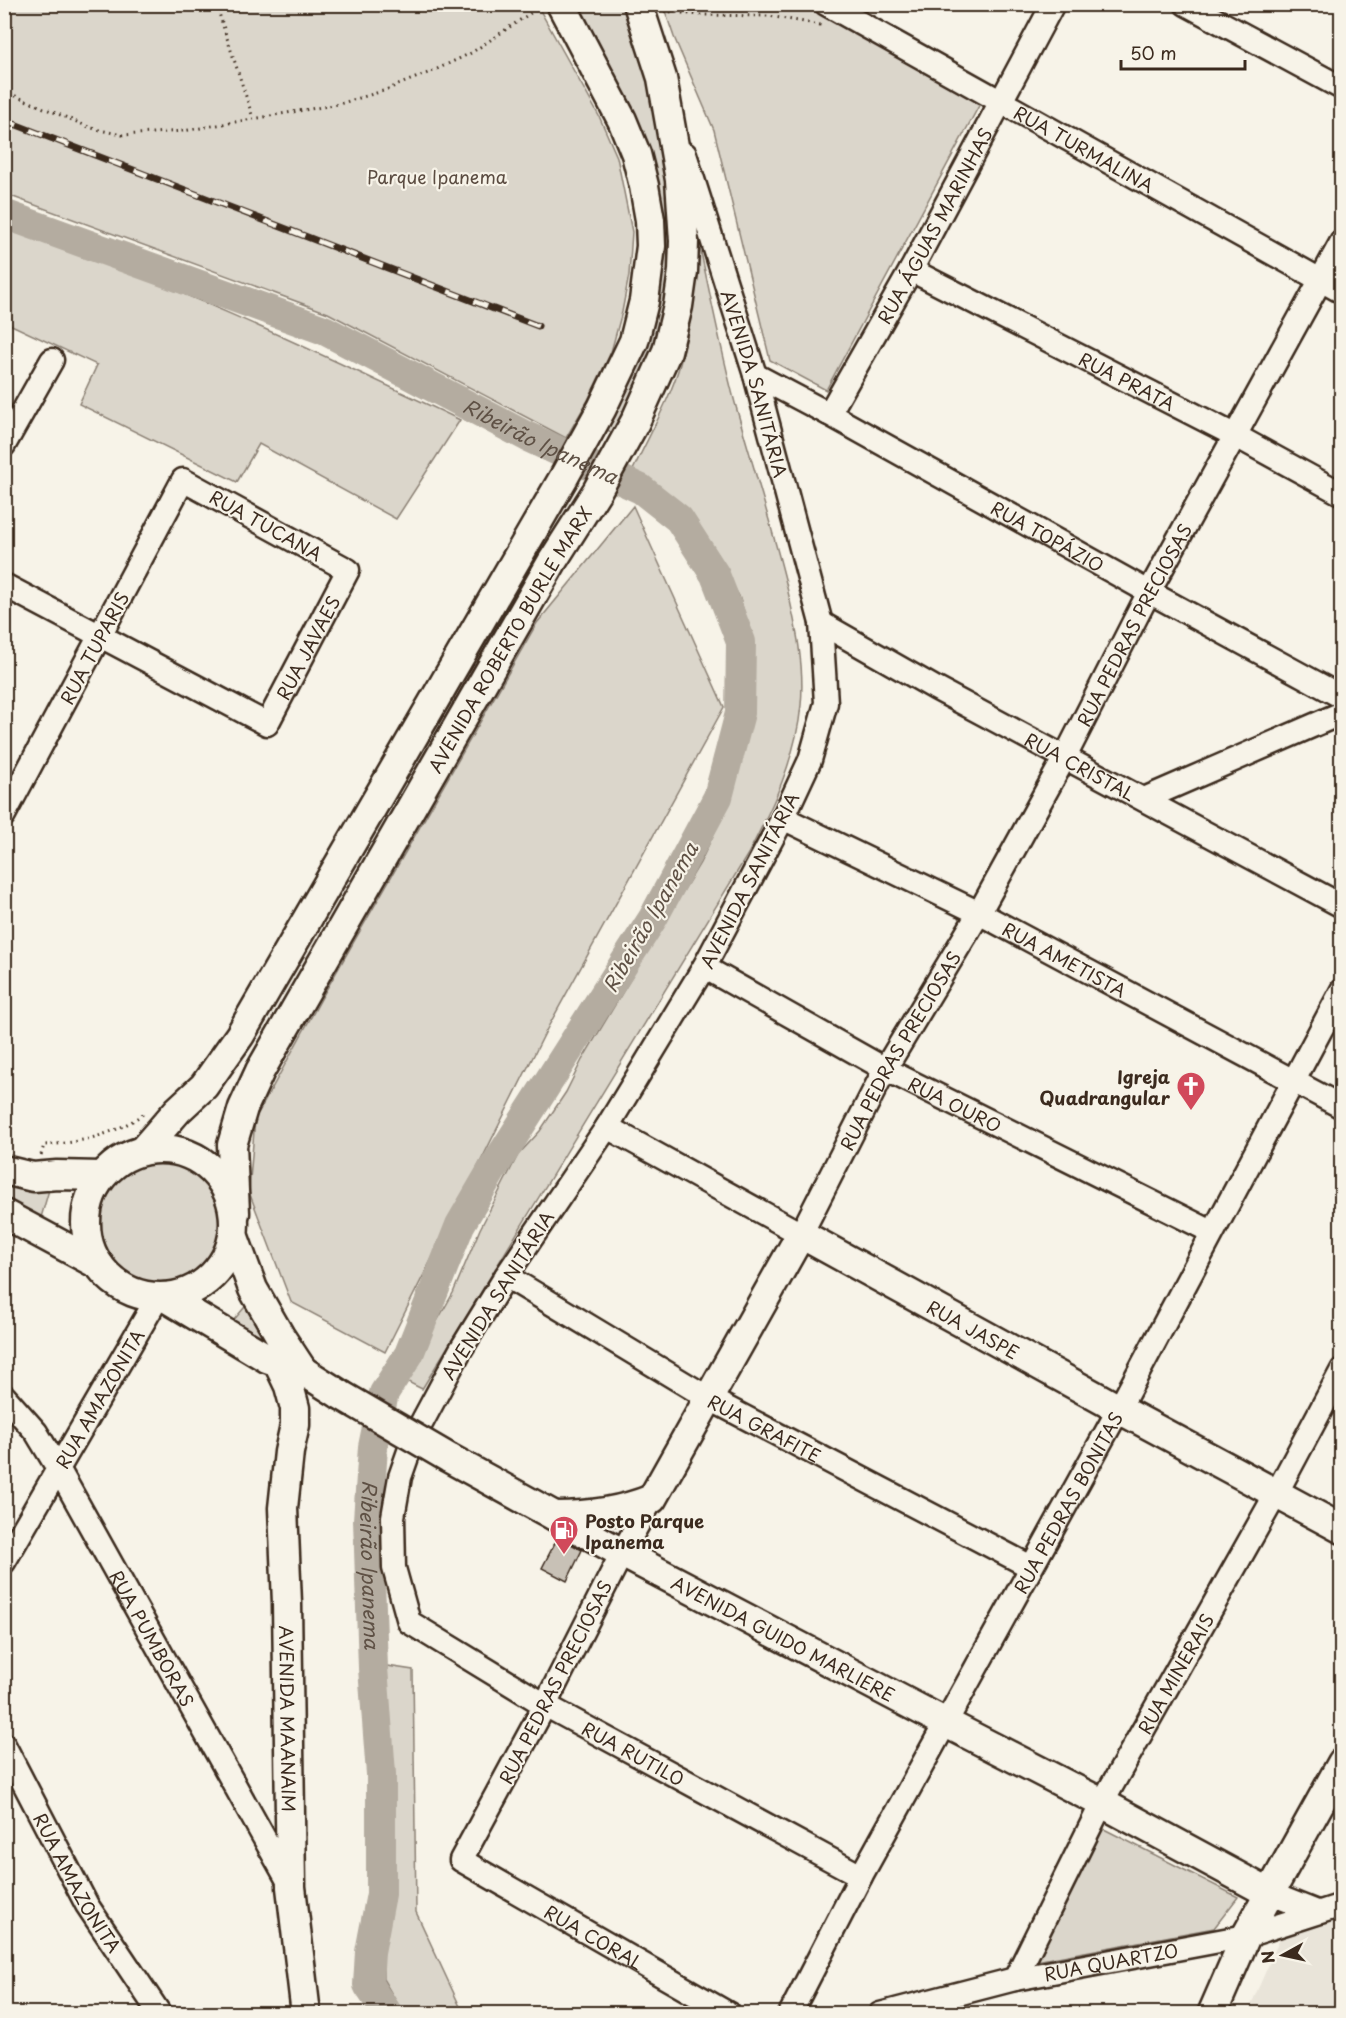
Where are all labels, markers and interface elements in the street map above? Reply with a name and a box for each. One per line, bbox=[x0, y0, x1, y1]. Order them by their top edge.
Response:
scale bar bbox=[1121, 33, 1246, 71]
text: 50 m bbox=[1130, 39, 1177, 66]
street label: RUA TURMALINA bbox=[1009, 98, 1160, 198]
street label: RUA ÁGUAS MARINHAS bbox=[870, 122, 998, 328]
park label: Parque Ipanema bbox=[367, 163, 508, 190]
street label: AVENIDA SANITÁRIA bbox=[715, 286, 795, 480]
street label: RUA PRATA bbox=[1075, 345, 1180, 416]
water label: Ribeirão Ipanema bbox=[458, 391, 623, 492]
street label: RUA TUCANA bbox=[205, 483, 327, 567]
street label: RUA TOPÁZIO bbox=[986, 493, 1109, 578]
street label: AVENIDA ROBERTO BURLE MARX bbox=[421, 501, 598, 777]
street label: RUA PEDRAS PRECIOSAS bbox=[1069, 518, 1198, 731]
street label: RUA TUPARIS bbox=[53, 587, 135, 709]
street label: RUA JAVAES bbox=[269, 590, 346, 704]
street label: RUA CRISTAL bbox=[1020, 725, 1140, 806]
street label: AVENIDA SANITÁRIA bbox=[693, 787, 805, 973]
water label: Ribeirão Ipanema bbox=[595, 836, 705, 997]
street label: RUA AMETISTA bbox=[998, 915, 1132, 1003]
street label: RUA PEDRAS PRECIOSAS bbox=[832, 946, 967, 1155]
place label: Igreja Quadrangular bbox=[1040, 1063, 1170, 1111]
street label: RUA OURO bbox=[904, 1069, 1006, 1139]
church icon: Igreja Quadrangular bbox=[1175, 1070, 1207, 1112]
street label: AVENIDA SANITÁRIA bbox=[434, 1205, 560, 1384]
street label: RUA JASPE bbox=[922, 1293, 1025, 1365]
street label: RUA AMAZONITA bbox=[48, 1324, 150, 1473]
street label: RUA GRAFITE bbox=[703, 1387, 826, 1468]
street label: RUA PEDRAS BONITAS bbox=[1006, 1407, 1129, 1598]
water label: Ribeirão Ipanema bbox=[353, 1480, 387, 1650]
place label: Posto Parque Ipanema bbox=[585, 1507, 704, 1555]
fuel station icon: Posto Parque Ipanema bbox=[548, 1514, 580, 1556]
street label: RUA PUMBORAS bbox=[104, 1565, 202, 1711]
street label: AVENIDA GUIDO MARLIERE bbox=[667, 1568, 900, 1708]
street label: RUA PEDRAS PRECIOSAS bbox=[492, 1576, 618, 1788]
street label: RUA MINERAIS bbox=[1130, 1608, 1220, 1739]
street label: AVENIDA MAANAIM bbox=[274, 1625, 303, 1812]
street label: RUA RUTILO bbox=[577, 1714, 690, 1792]
street label: RUA AMAZONITA bbox=[28, 1808, 128, 1958]
street label: RUA CORAL bbox=[540, 1897, 648, 1976]
north arrow bbox=[1253, 1925, 1313, 1985]
street label: RUA QUARTZO bbox=[1041, 1935, 1180, 1987]
text: N bbox=[1254, 1949, 1280, 1965]

